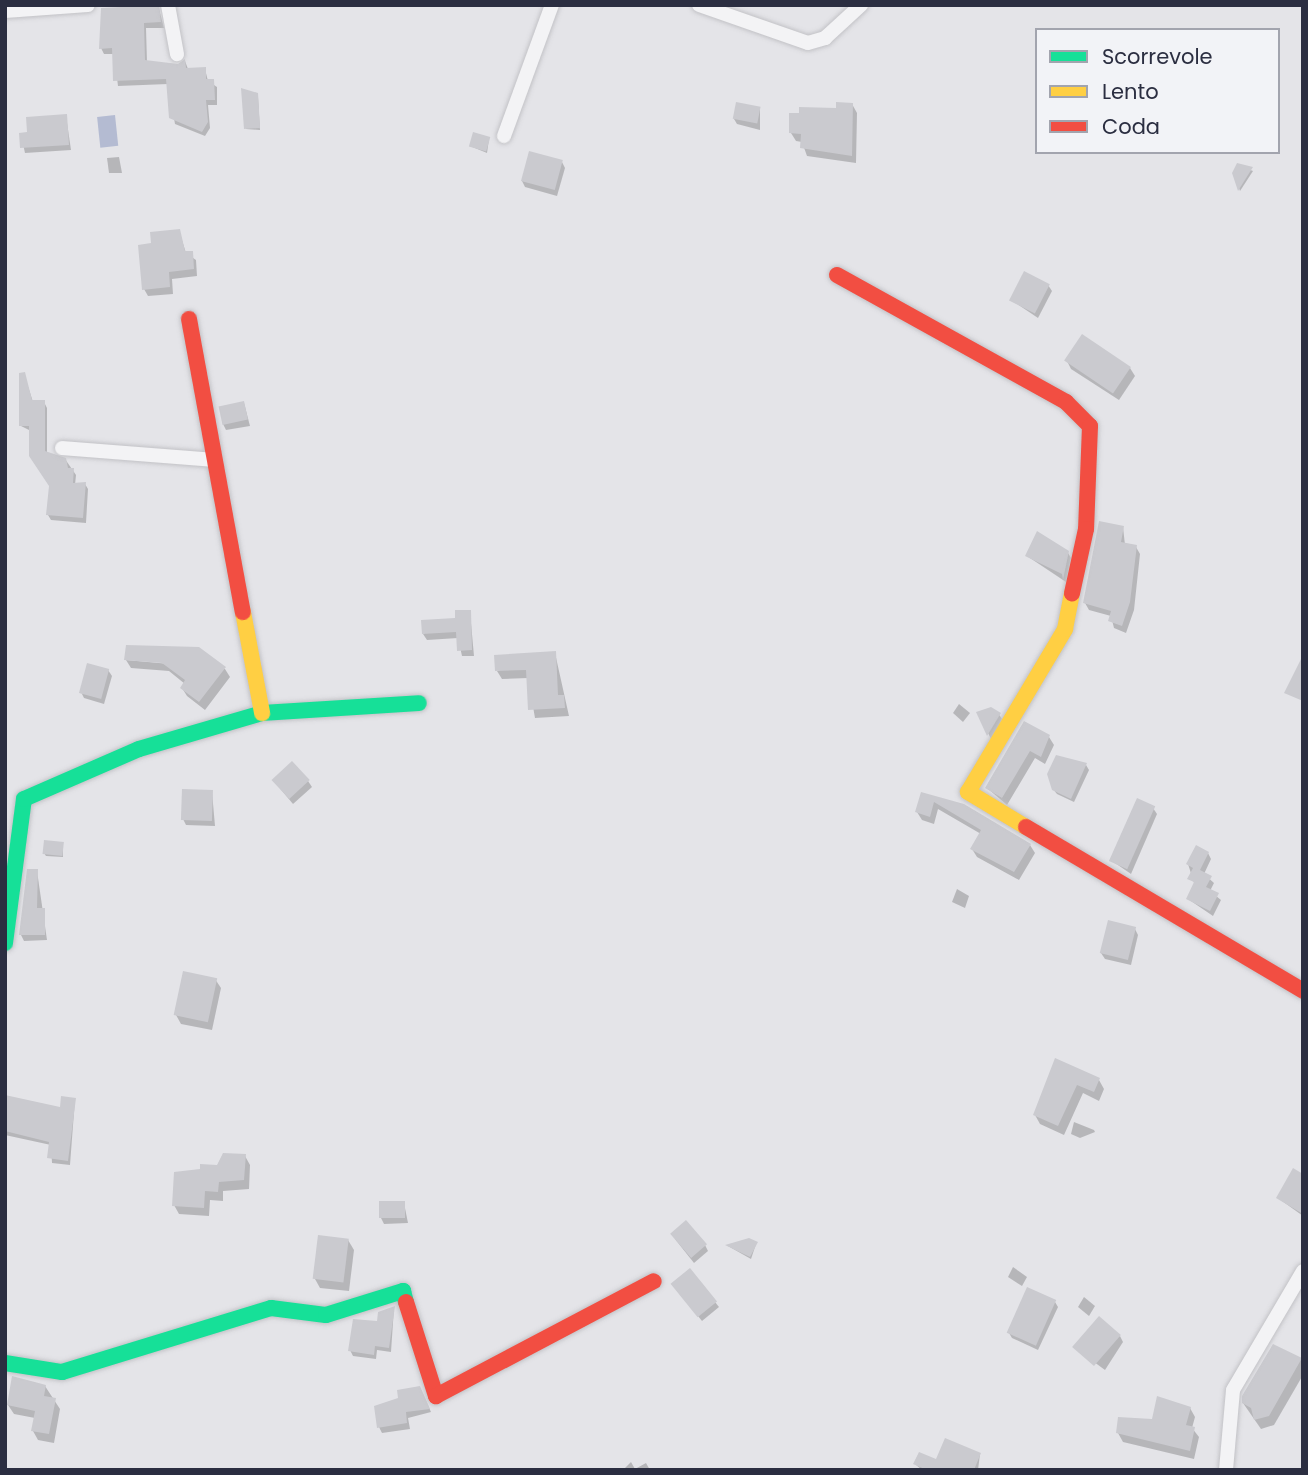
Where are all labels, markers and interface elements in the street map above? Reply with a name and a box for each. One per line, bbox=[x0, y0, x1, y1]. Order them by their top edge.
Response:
legend bbox=[1035, 28, 1280, 154]
text: Scorrevole bbox=[1102, 42, 1213, 71]
text: Lento bbox=[1102, 77, 1159, 106]
text: Coda bbox=[1102, 112, 1160, 141]

